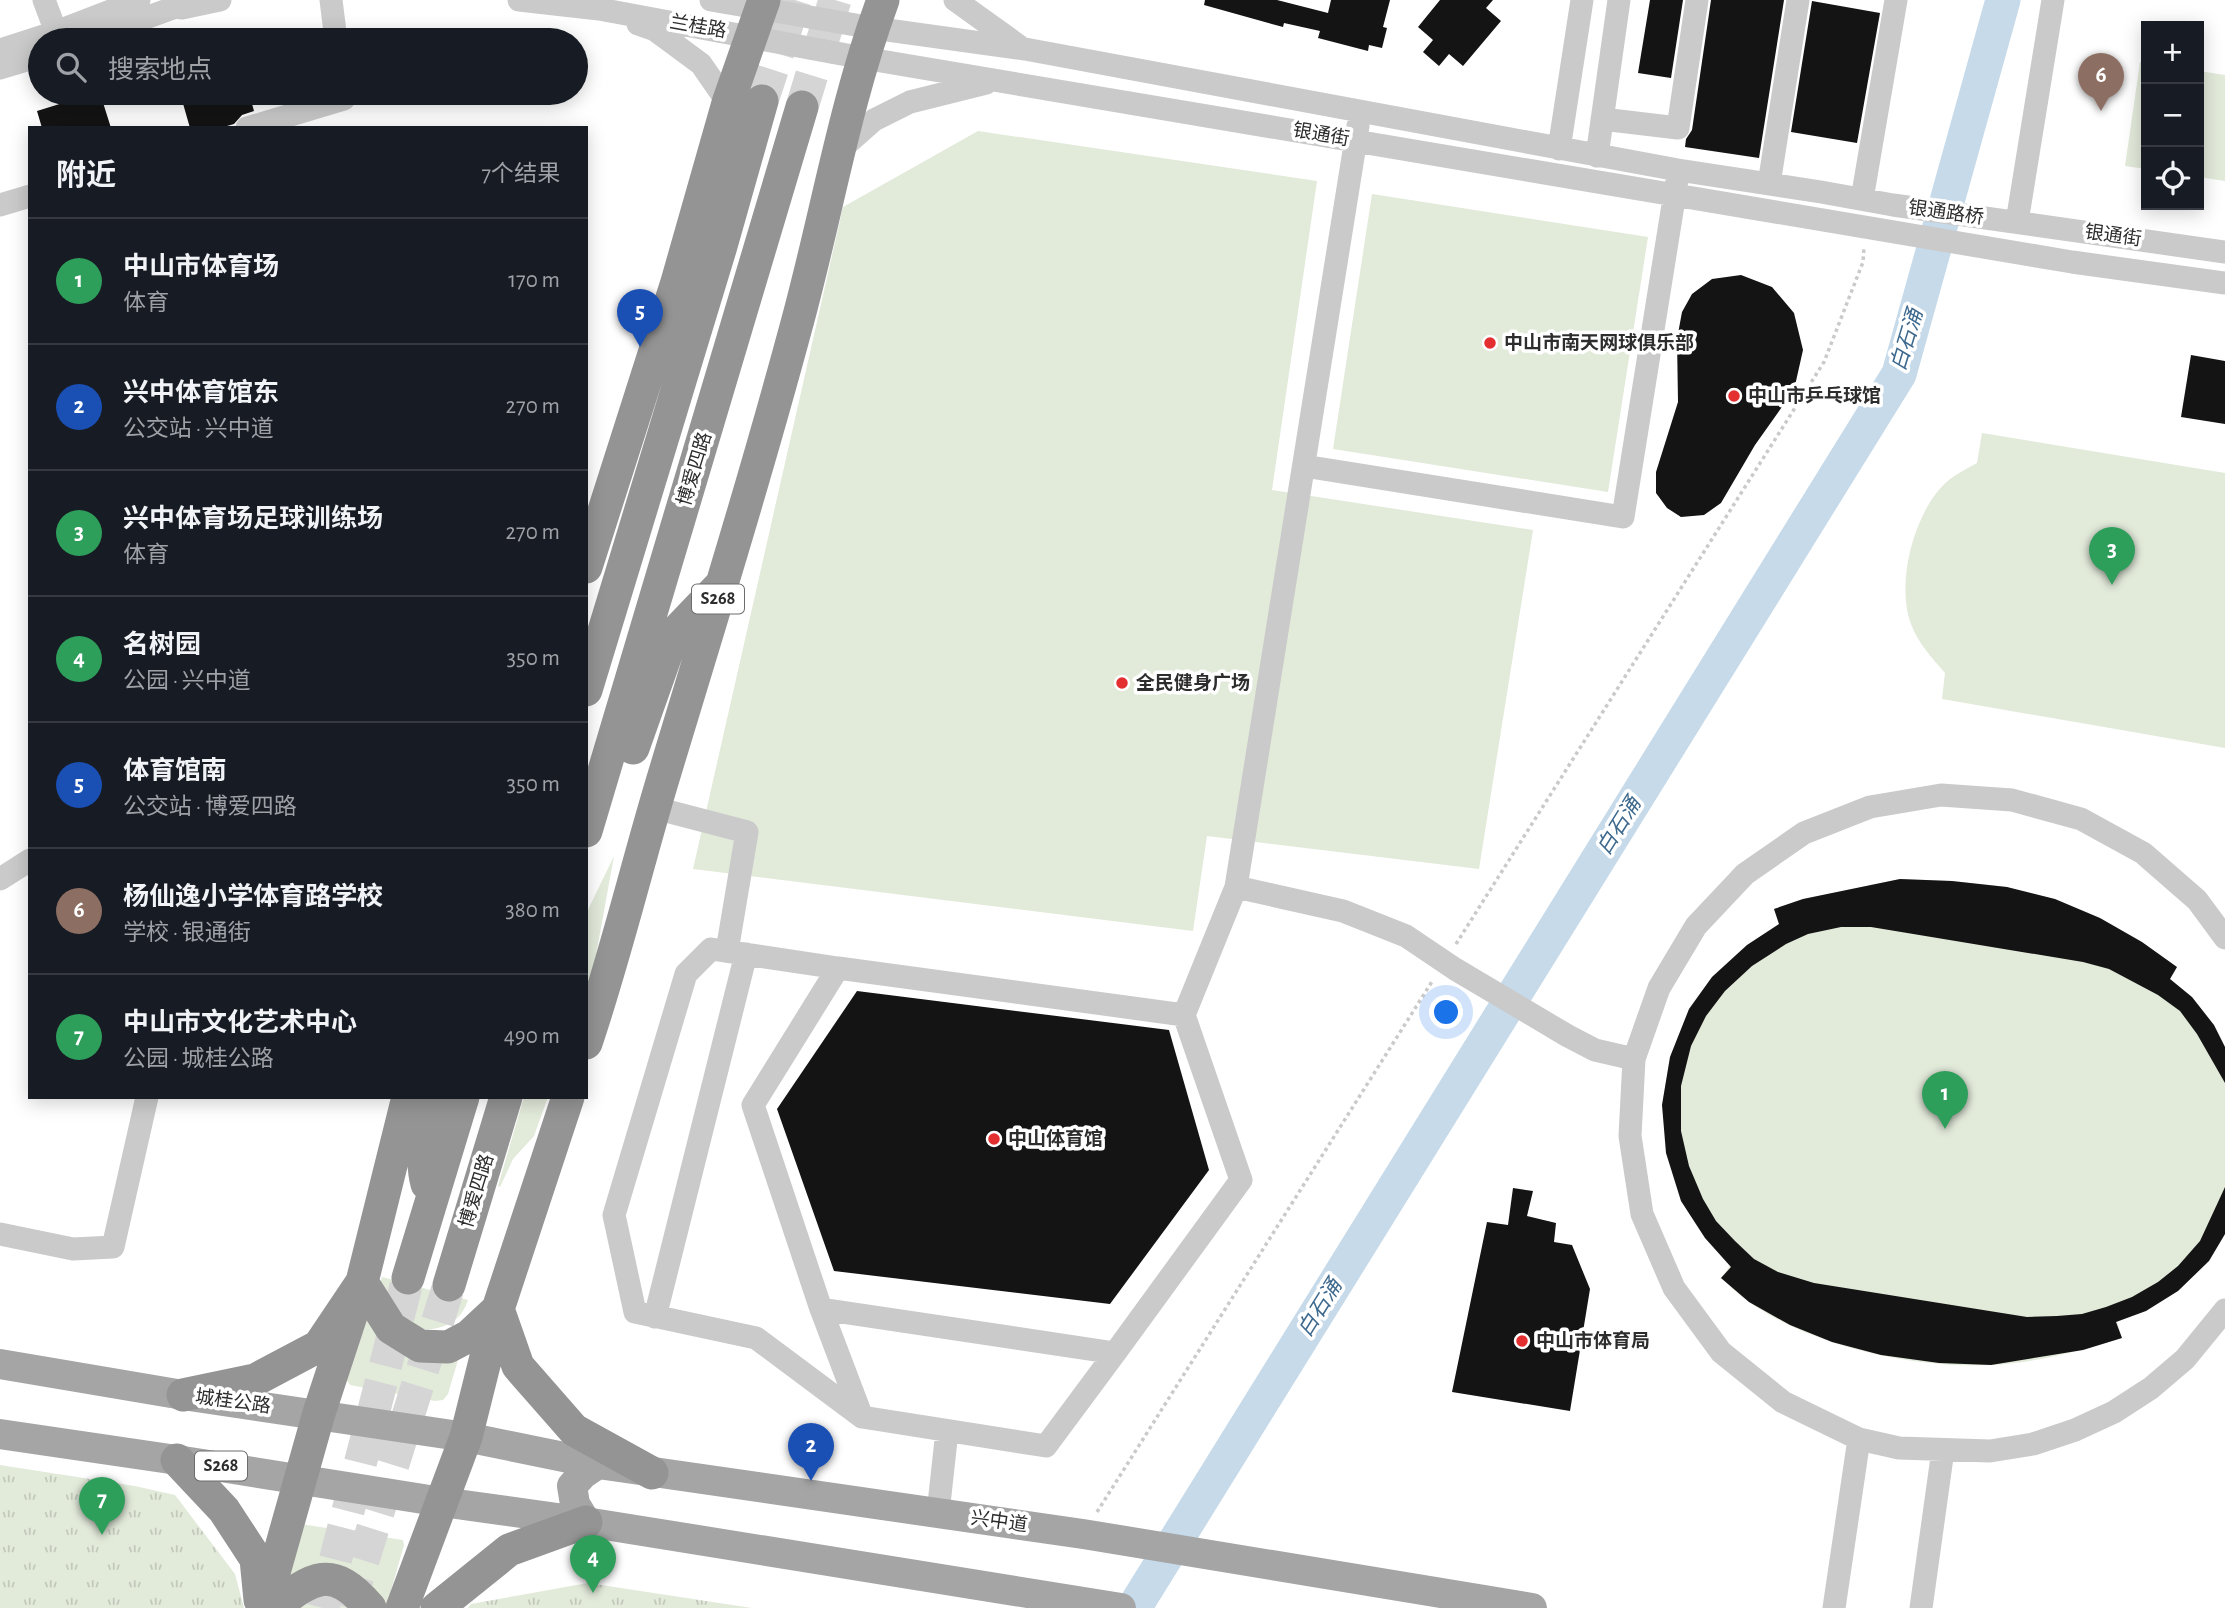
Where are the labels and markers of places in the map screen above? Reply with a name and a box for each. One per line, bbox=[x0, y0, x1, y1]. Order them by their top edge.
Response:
pin: 6 bbox=[2078, 53, 2124, 111]
pin: 5 bbox=[617, 289, 663, 347]
place label: 中山市南天网球俱乐部 bbox=[1504, 332, 1694, 353]
marker: 中山市南天网球俱乐部 bbox=[1482, 335, 1498, 351]
place label: 中山市乒乓球馆 bbox=[1748, 385, 1881, 406]
marker: 中山市乒乓球馆 bbox=[1726, 388, 1742, 404]
pin: 3 bbox=[2089, 527, 2135, 585]
place label: 全民健身广场 bbox=[1136, 672, 1250, 693]
marker: 全民健身广场 bbox=[1114, 675, 1130, 691]
pin: 1 bbox=[1922, 1071, 1968, 1129]
place label: 中山体育馆 bbox=[1008, 1128, 1103, 1149]
marker: 中山体育馆 bbox=[986, 1131, 1002, 1147]
place label: 中山市体育局 bbox=[1536, 1330, 1650, 1351]
marker: 中山市体育局 bbox=[1514, 1333, 1530, 1349]
pin: 2 bbox=[788, 1423, 834, 1481]
pin: 7 bbox=[79, 1477, 125, 1535]
pin: 4 bbox=[570, 1535, 616, 1593]

